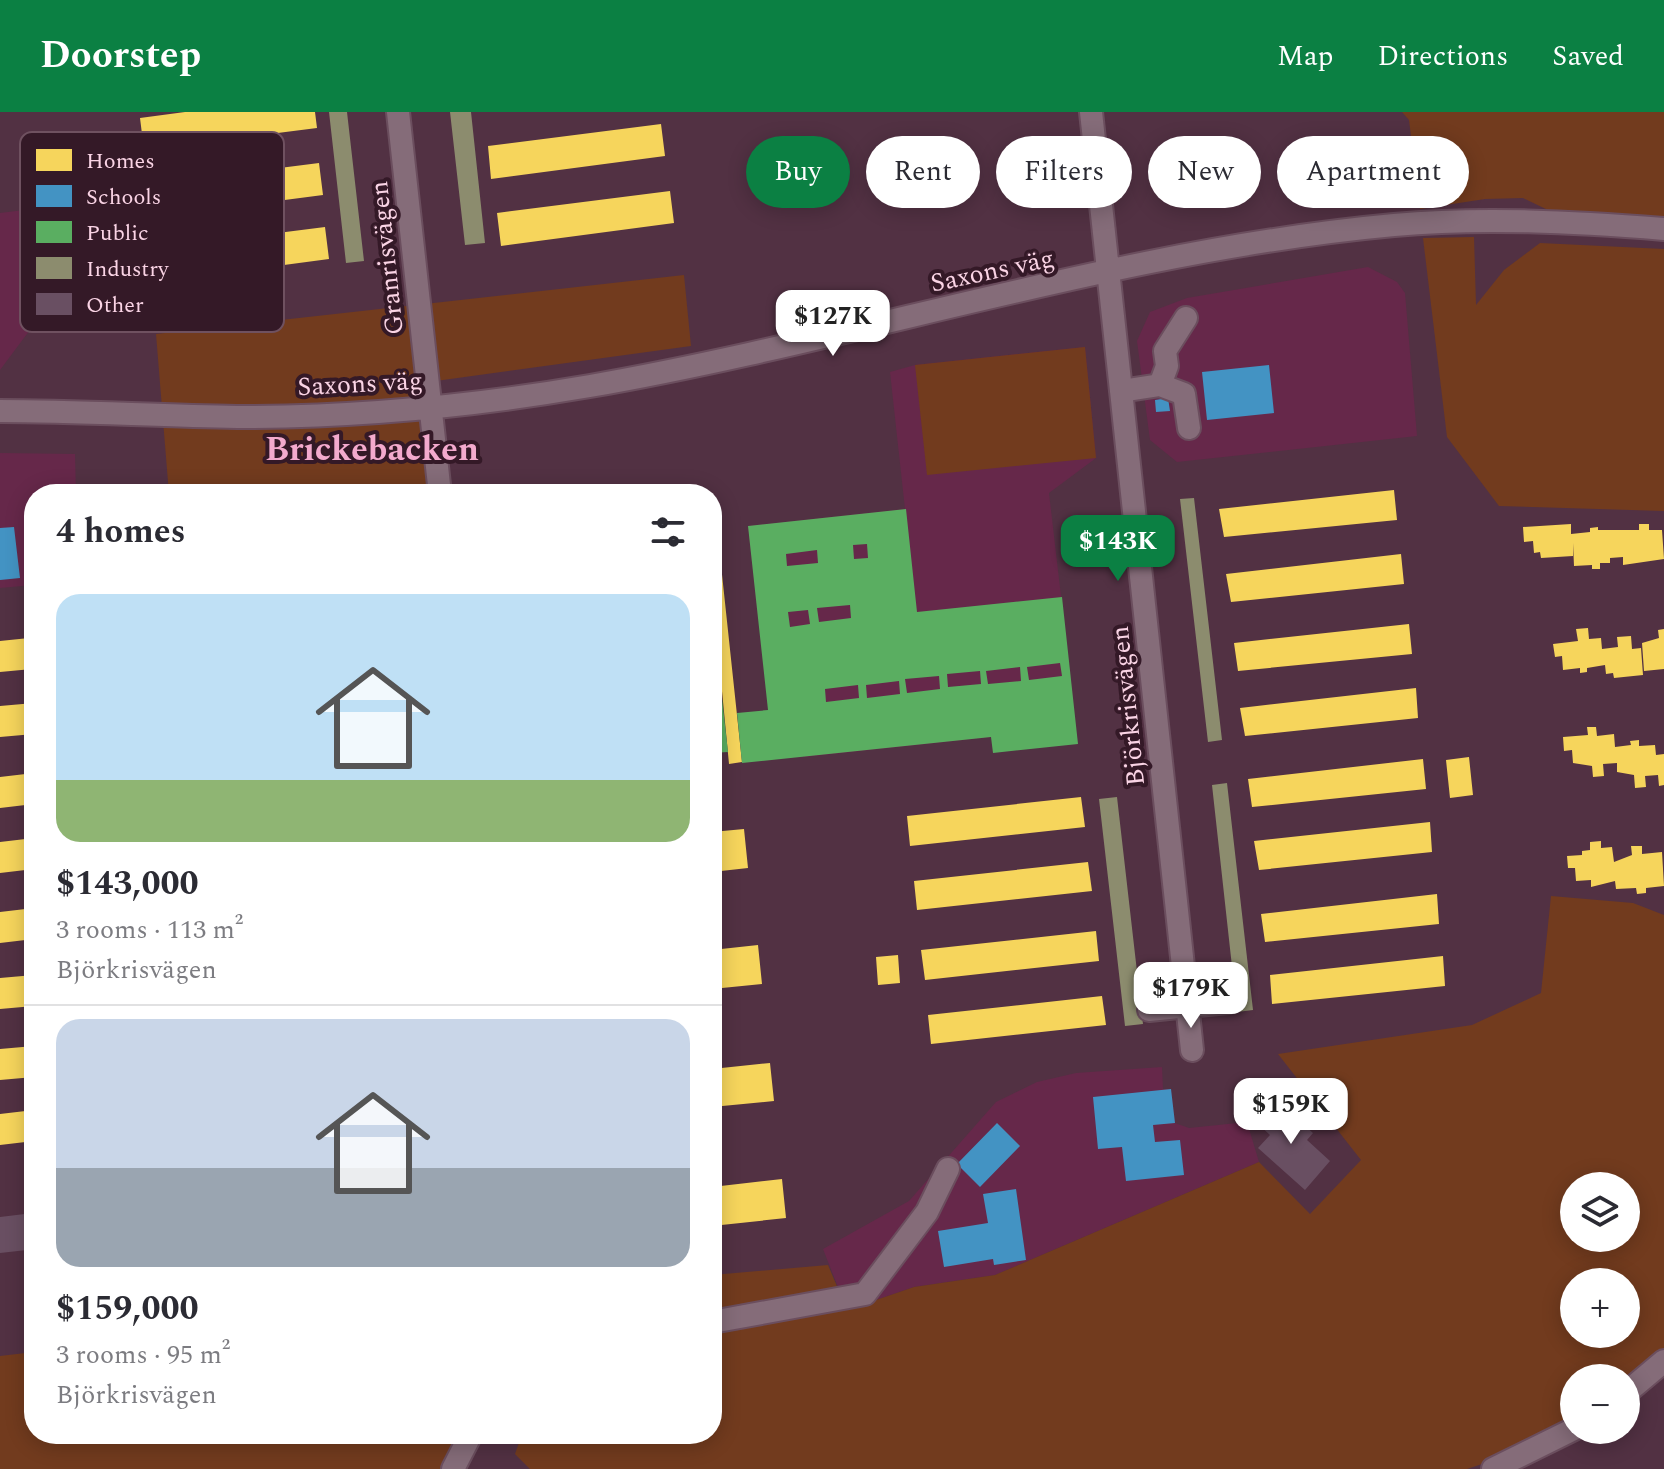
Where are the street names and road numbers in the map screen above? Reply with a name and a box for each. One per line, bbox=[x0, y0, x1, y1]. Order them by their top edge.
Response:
street label: Granrisvägen bbox=[359, 179, 415, 337]
street label: Saxons väg bbox=[927, 238, 1058, 304]
street label: Saxons väg bbox=[296, 361, 424, 407]
street label: Björkrisvägen bbox=[1100, 624, 1156, 788]

